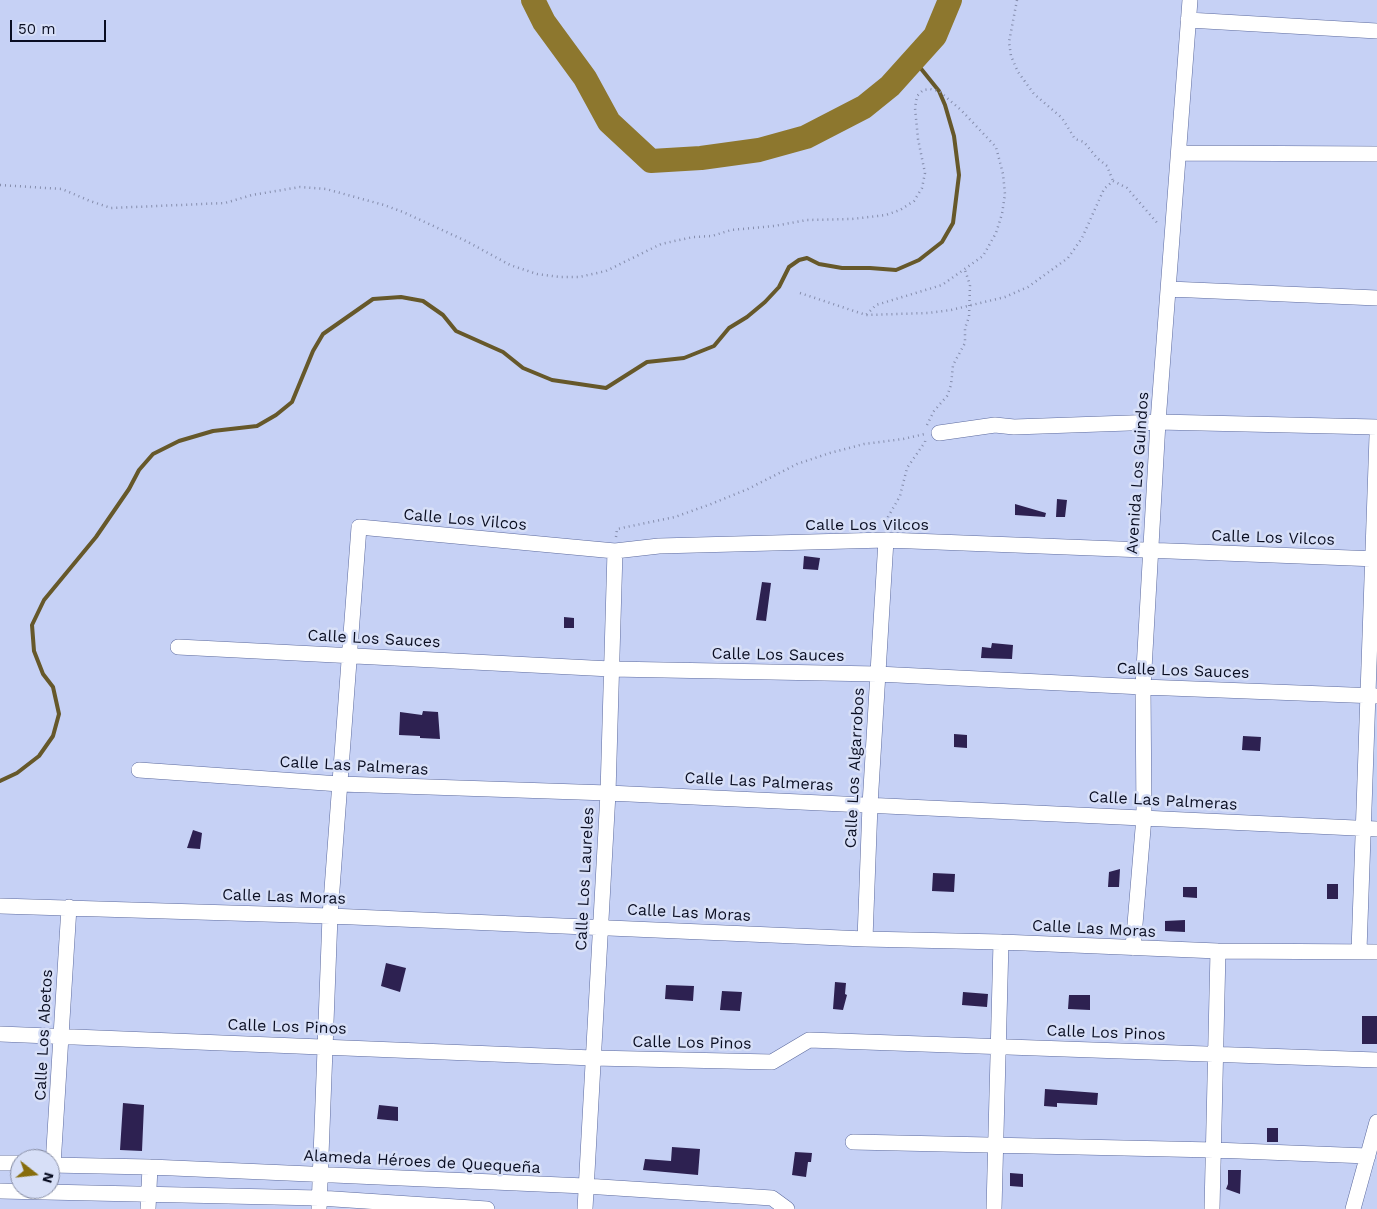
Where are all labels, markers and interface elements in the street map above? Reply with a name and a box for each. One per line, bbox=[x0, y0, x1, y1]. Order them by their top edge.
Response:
scale bar bbox=[12, 10, 109, 42]
text: 50 m bbox=[18, 20, 55, 38]
street label: Avenida Los Guindos bbox=[1123, 391, 1153, 555]
street label: Calle Los Vilcos bbox=[402, 505, 528, 535]
street label: Calle Los Vilcos bbox=[805, 515, 929, 535]
street label: Calle Los Vilcos bbox=[1211, 526, 1335, 550]
street label: Calle Los Sauces bbox=[307, 626, 441, 652]
street label: Calle Los Sauces bbox=[711, 644, 845, 666]
street label: Calle Los Sauces bbox=[1116, 659, 1250, 683]
street label: Calle Los Algarrobos bbox=[841, 687, 869, 849]
street label: Calle Las Palmeras bbox=[279, 753, 429, 779]
street label: Calle Las Palmeras bbox=[684, 769, 834, 795]
street label: Calle Las Palmeras bbox=[1088, 788, 1238, 814]
street label: Calle Los Laureles bbox=[572, 807, 598, 951]
street label: Calle Las Moras bbox=[222, 885, 346, 909]
street label: Calle Las Moras bbox=[627, 900, 751, 926]
street label: Calle Las Moras bbox=[1032, 916, 1156, 942]
street label: Calle Los Abetos bbox=[31, 969, 57, 1101]
street label: Calle Los Pinos bbox=[227, 1015, 347, 1039]
street label: Calle Los Pinos bbox=[1046, 1021, 1166, 1045]
street label: Calle Los Pinos bbox=[632, 1032, 752, 1054]
street label: Alameda Héroes de Quequeña bbox=[303, 1146, 541, 1178]
north arrow bbox=[10, 1149, 60, 1199]
text: N bbox=[39, 1171, 58, 1185]

